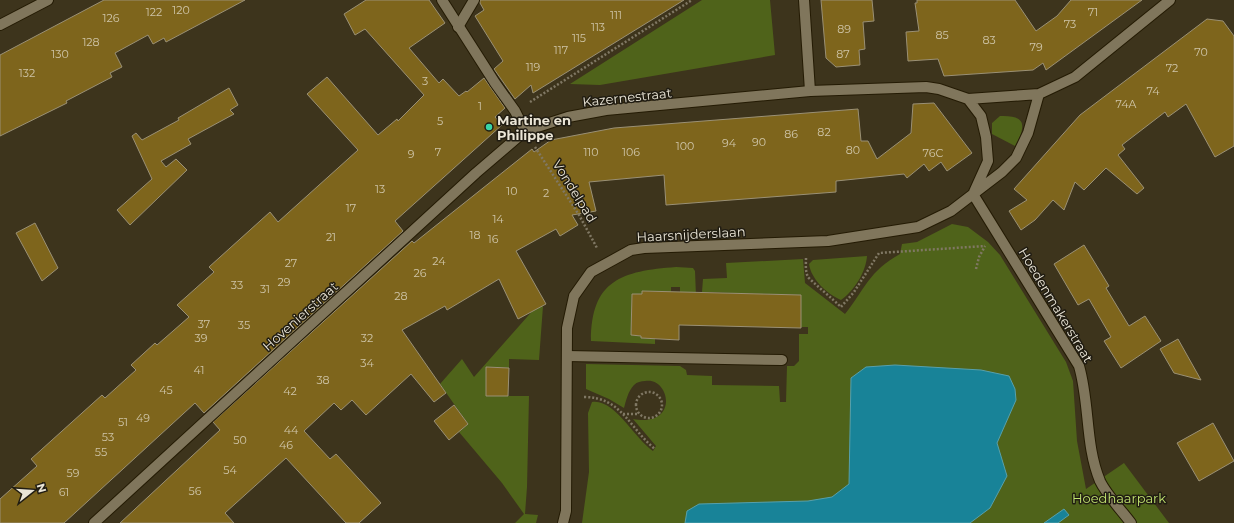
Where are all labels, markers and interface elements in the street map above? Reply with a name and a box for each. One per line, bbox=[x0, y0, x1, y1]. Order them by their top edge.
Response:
house number: 120 bbox=[172, 3, 190, 17]
house number: 122 bbox=[146, 5, 162, 19]
house number: 71 bbox=[1088, 5, 1098, 19]
house number: 111 bbox=[610, 8, 622, 22]
house number: 126 bbox=[103, 11, 120, 25]
house number: 73 bbox=[1064, 17, 1076, 31]
house number: 113 bbox=[591, 20, 605, 34]
house number: 89 bbox=[837, 22, 851, 36]
house number: 85 bbox=[935, 28, 949, 42]
house number: 115 bbox=[572, 31, 586, 45]
house number: 83 bbox=[982, 33, 996, 47]
house number: 128 bbox=[82, 35, 100, 49]
house number: 79 bbox=[1029, 40, 1043, 54]
house number: 117 bbox=[554, 43, 568, 57]
house number: 70 bbox=[1194, 45, 1208, 59]
house number: 130 bbox=[51, 47, 69, 61]
house number: 87 bbox=[836, 47, 850, 61]
house number: 119 bbox=[526, 60, 541, 74]
house number: 72 bbox=[1166, 61, 1178, 75]
house number: 132 bbox=[19, 66, 35, 80]
house number: 3 bbox=[422, 74, 428, 88]
street label: Kazernestraat bbox=[582, 84, 672, 110]
house number: 74 bbox=[1146, 84, 1160, 98]
house number: 74A bbox=[1116, 97, 1137, 111]
house number: 1 bbox=[478, 99, 482, 113]
place label: Martine en Philippe bbox=[497, 112, 571, 143]
house number: 5 bbox=[437, 114, 443, 128]
marker: Martine en Philippe bbox=[484, 122, 494, 132]
house number: 82 bbox=[817, 125, 831, 139]
house number: 86 bbox=[784, 127, 798, 141]
house number: 90 bbox=[752, 135, 766, 149]
house number: 94 bbox=[722, 136, 737, 150]
house number: 100 bbox=[676, 139, 694, 153]
house number: 80 bbox=[846, 143, 860, 157]
house number: 7 bbox=[435, 145, 441, 159]
house number: 110 bbox=[583, 145, 599, 159]
house number: 106 bbox=[622, 145, 640, 159]
house number: 76C bbox=[923, 146, 944, 160]
house number: 9 bbox=[408, 147, 415, 161]
street label: Vondelpad bbox=[549, 157, 601, 225]
house number: 13 bbox=[375, 182, 385, 196]
house number: 10 bbox=[506, 184, 518, 198]
house number: 2 bbox=[543, 186, 549, 200]
house number: 17 bbox=[346, 201, 356, 215]
house number: 14 bbox=[492, 212, 504, 226]
street label: Haarsnijderslaan bbox=[636, 223, 746, 245]
house number: 18 bbox=[470, 228, 481, 242]
house number: 21 bbox=[326, 230, 336, 244]
house number: 16 bbox=[488, 232, 499, 246]
street label: Hoedenmakerstraat bbox=[1015, 245, 1097, 365]
house number: 24 bbox=[432, 254, 446, 268]
house number: 27 bbox=[285, 256, 297, 270]
house number: 26 bbox=[414, 266, 427, 280]
house number: 29 bbox=[278, 275, 291, 289]
house number: 33 bbox=[231, 278, 243, 292]
street label: Hovenierstraat bbox=[259, 278, 341, 354]
house number: 31 bbox=[260, 282, 270, 296]
house number: 28 bbox=[394, 289, 408, 303]
house number: 37 bbox=[198, 317, 210, 331]
house number: 35 bbox=[238, 318, 250, 332]
house number: 39 bbox=[195, 331, 208, 345]
house number: 32 bbox=[361, 331, 373, 345]
house number: 34 bbox=[360, 356, 374, 370]
house number: 41 bbox=[194, 363, 204, 377]
house number: 38 bbox=[316, 373, 330, 387]
house number: 45 bbox=[159, 383, 173, 397]
house number: 42 bbox=[283, 384, 297, 398]
house number: 49 bbox=[136, 411, 150, 425]
house number: 51 bbox=[118, 415, 128, 429]
house number: 44 bbox=[284, 423, 299, 437]
house number: 53 bbox=[102, 430, 114, 444]
house number: 50 bbox=[233, 433, 247, 447]
house number: 46 bbox=[279, 438, 293, 452]
house number: 55 bbox=[95, 445, 107, 459]
house number: 54 bbox=[223, 463, 237, 477]
house number: 59 bbox=[67, 466, 80, 480]
north arrow bbox=[12, 471, 52, 511]
text: N bbox=[34, 482, 50, 494]
house number: 56 bbox=[189, 484, 202, 498]
house number: 61 bbox=[59, 485, 69, 499]
park label: Hoedhaarpark bbox=[1072, 490, 1166, 506]

